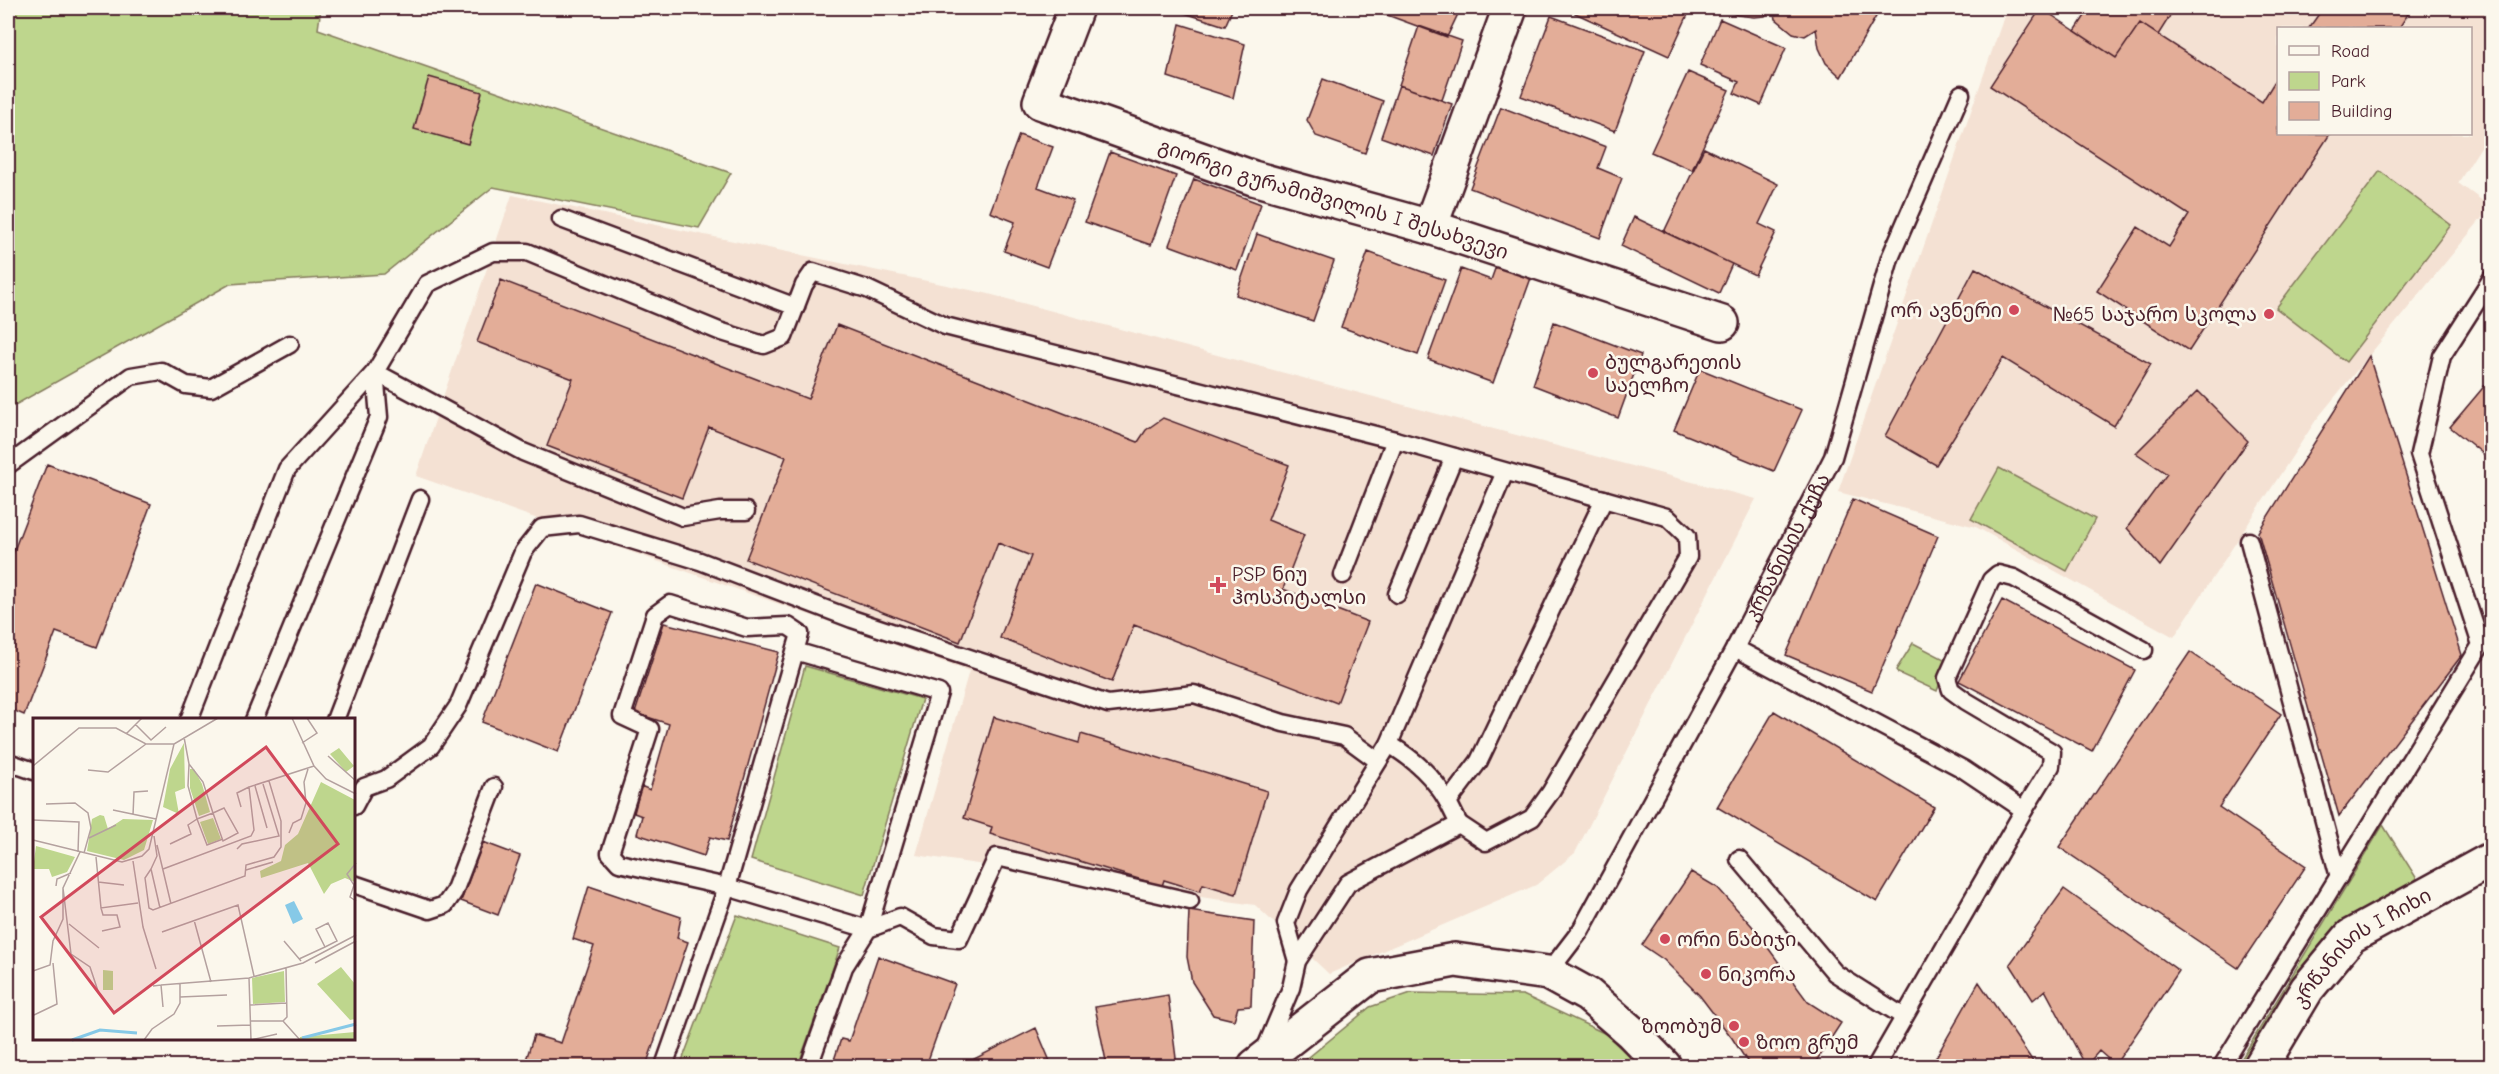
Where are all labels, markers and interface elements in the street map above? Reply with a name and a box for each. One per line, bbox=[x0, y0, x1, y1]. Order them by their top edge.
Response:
legend bbox=[2277, 27, 2472, 135]
text: Road bbox=[2331, 41, 2370, 62]
text: Park bbox=[2331, 71, 2366, 92]
text: Building bbox=[2331, 101, 2393, 122]
street label: გიორგი გურამიშვილის I შესახვევი bbox=[1156, 134, 1512, 264]
place label: ორ ავნერი bbox=[1890, 299, 2002, 322]
marker: ორ ავნერი bbox=[2007, 303, 2021, 317]
place label: №65 საჯარო სკოლა bbox=[2052, 303, 2257, 327]
marker: №65 საჯარო სკოლა bbox=[2262, 307, 2276, 321]
place label: ბულგარეთის საელჩო bbox=[1605, 351, 1742, 398]
marker: ბულგარეთის საელჩო bbox=[1586, 366, 1600, 380]
street label: კრწანისის ქუჩა bbox=[1739, 469, 1834, 625]
place label: PSP ნიუ ჰოსპიტალსი bbox=[1232, 563, 1366, 610]
marker: PSP ნიუ ჰოსპიტალსი bbox=[1209, 576, 1227, 594]
inset map bbox=[33, 718, 356, 1041]
street label: კრწანისის I ჩიხი bbox=[2287, 883, 2435, 1012]
place label: ორი ნაბიჯი bbox=[1677, 928, 1797, 951]
marker: ორი ნაბიჯი bbox=[1658, 932, 1672, 946]
place label: ნიკორა bbox=[1718, 963, 1796, 986]
marker: ნიკორა bbox=[1699, 967, 1713, 981]
place label: ზოობუმ bbox=[1641, 1015, 1722, 1038]
marker: ზოობუმ bbox=[1727, 1019, 1741, 1033]
place label: ზოო გრუმ bbox=[1756, 1031, 1859, 1054]
marker: ზოო გრუმ bbox=[1737, 1035, 1751, 1049]

